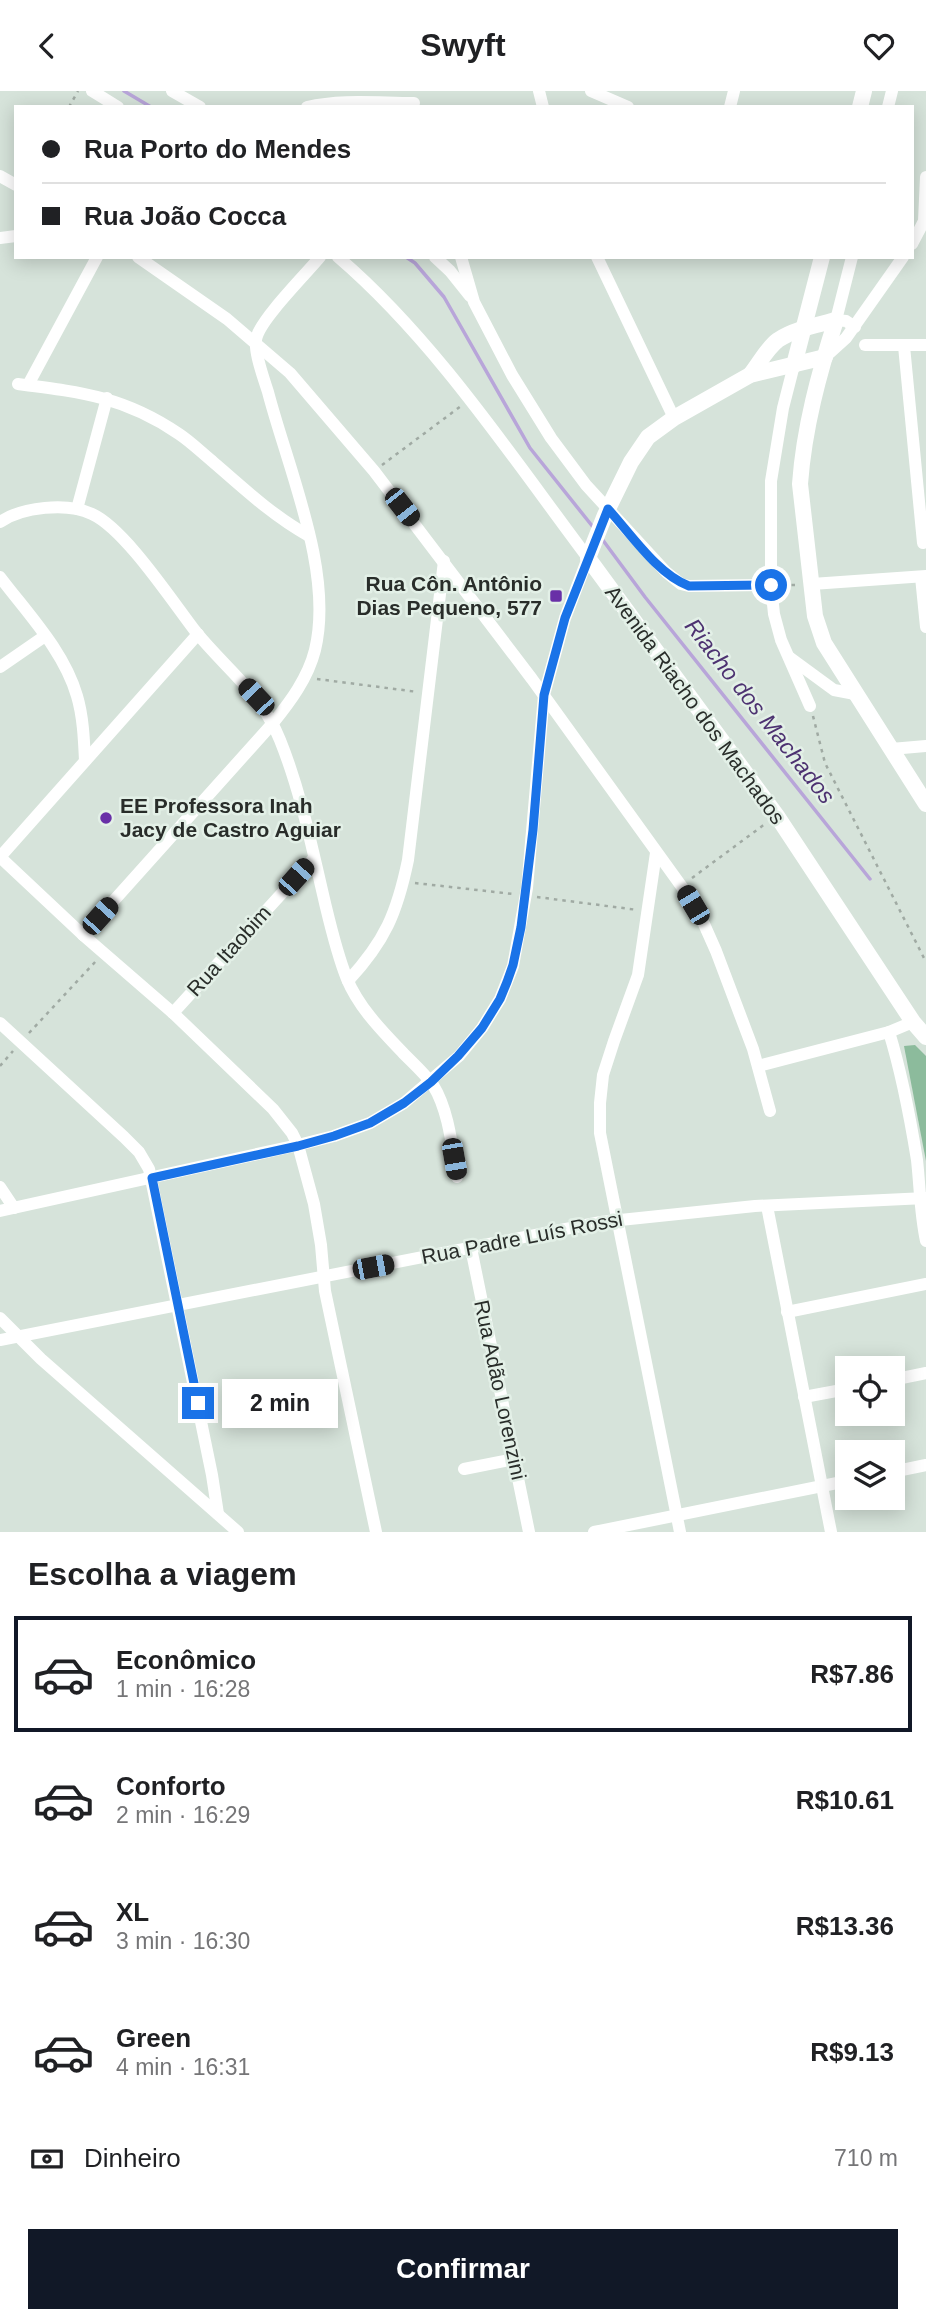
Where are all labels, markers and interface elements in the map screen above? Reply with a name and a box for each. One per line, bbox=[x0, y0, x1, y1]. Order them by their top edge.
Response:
icon: back bbox=[28, 27, 66, 65]
text: Swyft bbox=[420, 27, 506, 63]
icon: heart bbox=[860, 27, 898, 65]
text: Rua Porto do Mendes bbox=[84, 134, 351, 164]
text: Rua João Cocca bbox=[84, 201, 286, 231]
car bbox=[381, 484, 424, 530]
route start bbox=[755, 569, 787, 601]
place label: Rua Côn. Antônio Dias Pequeno, 577 bbox=[356, 572, 542, 619]
street label: Avenida Riacho dos Machados bbox=[600, 581, 790, 829]
marker: Rua Côn. Antônio Dias Pequeno, 577 bbox=[548, 588, 564, 604]
water label: Riacho dos Machados bbox=[679, 613, 841, 809]
car bbox=[234, 674, 279, 720]
place label: EE Professora Inah Jacy de Castro Aguiar bbox=[120, 794, 341, 841]
marker: EE Professora Inah Jacy de Castro Aguiar bbox=[98, 810, 114, 826]
car bbox=[275, 854, 318, 900]
car bbox=[674, 882, 713, 928]
car bbox=[79, 893, 122, 939]
street label: Rua Itaobim bbox=[182, 901, 275, 1000]
car bbox=[441, 1136, 468, 1182]
street label: Rua Padre Luís Rossi bbox=[419, 1207, 624, 1268]
car bbox=[351, 1253, 396, 1281]
street label: Rua Adão Lorenzini bbox=[470, 1298, 531, 1482]
map controls bbox=[835, 1356, 905, 1510]
button: locate bbox=[835, 1356, 905, 1426]
callout: 2 min bbox=[222, 1379, 338, 1427]
route end bbox=[182, 1387, 214, 1419]
text: 2 min bbox=[250, 1390, 310, 1416]
button: layers bbox=[835, 1440, 905, 1510]
text: Escolha a viagem bbox=[28, 1556, 297, 1592]
icon: car bbox=[32, 1643, 95, 1706]
text: Econômico bbox=[116, 1645, 256, 1675]
text: R$7.86 bbox=[810, 1659, 894, 1689]
text: 1 min · 16:28 bbox=[116, 1676, 250, 1702]
icon: car bbox=[32, 1769, 95, 1832]
text: Conforto bbox=[116, 1771, 226, 1801]
text: R$10.61 bbox=[796, 1785, 894, 1815]
text: 2 min · 16:29 bbox=[116, 1802, 250, 1828]
icon: car bbox=[32, 1895, 95, 1958]
text: XL bbox=[116, 1897, 149, 1927]
text: R$13.36 bbox=[796, 1911, 894, 1941]
text: 3 min · 16:30 bbox=[116, 1928, 250, 1954]
icon: car bbox=[32, 2021, 95, 2084]
text: Green bbox=[116, 2023, 191, 2053]
text: R$9.13 bbox=[810, 2037, 894, 2067]
text: 4 min · 16:31 bbox=[116, 2054, 250, 2080]
icon: cash bbox=[28, 2140, 66, 2178]
text: Dinheiro bbox=[84, 2143, 181, 2173]
text: 710 m bbox=[834, 2145, 898, 2171]
button: Confirmar bbox=[28, 2229, 898, 2309]

